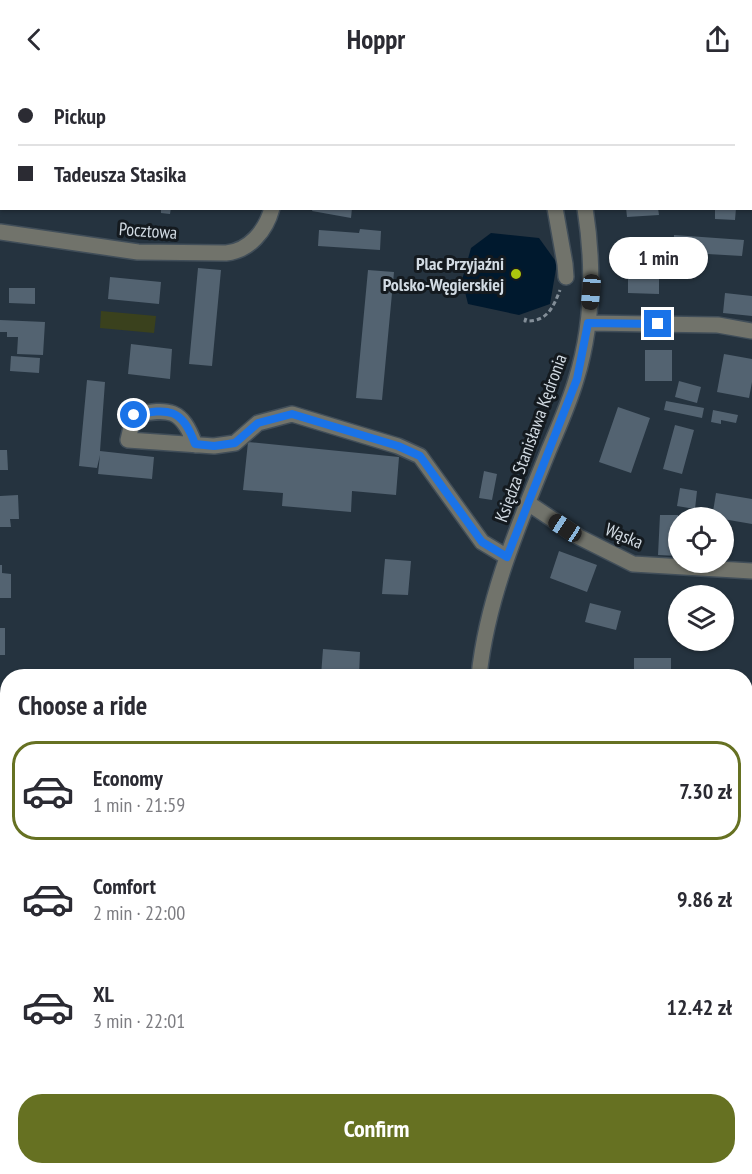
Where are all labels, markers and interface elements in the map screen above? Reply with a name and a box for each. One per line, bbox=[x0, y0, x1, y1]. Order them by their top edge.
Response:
text: Hoppr bbox=[347, 22, 405, 56]
icon: back bbox=[18, 23, 51, 56]
icon: share bbox=[701, 23, 734, 56]
text: Pickup bbox=[54, 102, 106, 130]
text: Tadeusza Stasika bbox=[54, 160, 186, 188]
street label: Pocztowa bbox=[118, 217, 178, 244]
callout: 1 min bbox=[608, 237, 708, 279]
text: 1 min bbox=[638, 245, 679, 271]
place label: Plac Przyjaźni Polsko-Węgierskiej bbox=[383, 252, 504, 296]
marker: Plac Przyjaźni Polsko-Węgierskiej bbox=[509, 267, 523, 281]
car bbox=[580, 273, 602, 311]
route end bbox=[644, 310, 671, 337]
street label: Księdza Stanisława Kędronia bbox=[489, 351, 572, 525]
route start bbox=[120, 401, 147, 428]
map controls bbox=[668, 507, 734, 651]
button: locate bbox=[668, 507, 734, 573]
car bbox=[545, 511, 585, 545]
street label: Wąska bbox=[602, 517, 647, 554]
button: layers bbox=[668, 585, 734, 651]
text: Choose a ride bbox=[18, 688, 147, 722]
icon: car bbox=[21, 764, 75, 818]
text: Economy bbox=[93, 764, 163, 792]
text: 7.30 zł bbox=[679, 777, 732, 805]
text: 1 min · 21:59 bbox=[93, 792, 185, 818]
icon: car bbox=[21, 872, 75, 926]
text: Comfort bbox=[93, 872, 156, 900]
text: 9.86 zł bbox=[677, 885, 732, 913]
text: 2 min · 22:00 bbox=[93, 900, 185, 926]
icon: car bbox=[21, 980, 75, 1034]
text: XL bbox=[93, 980, 114, 1008]
text: 12.42 zł bbox=[667, 993, 732, 1021]
text: 3 min · 22:01 bbox=[93, 1008, 185, 1034]
button: Confirm bbox=[18, 1094, 735, 1163]

